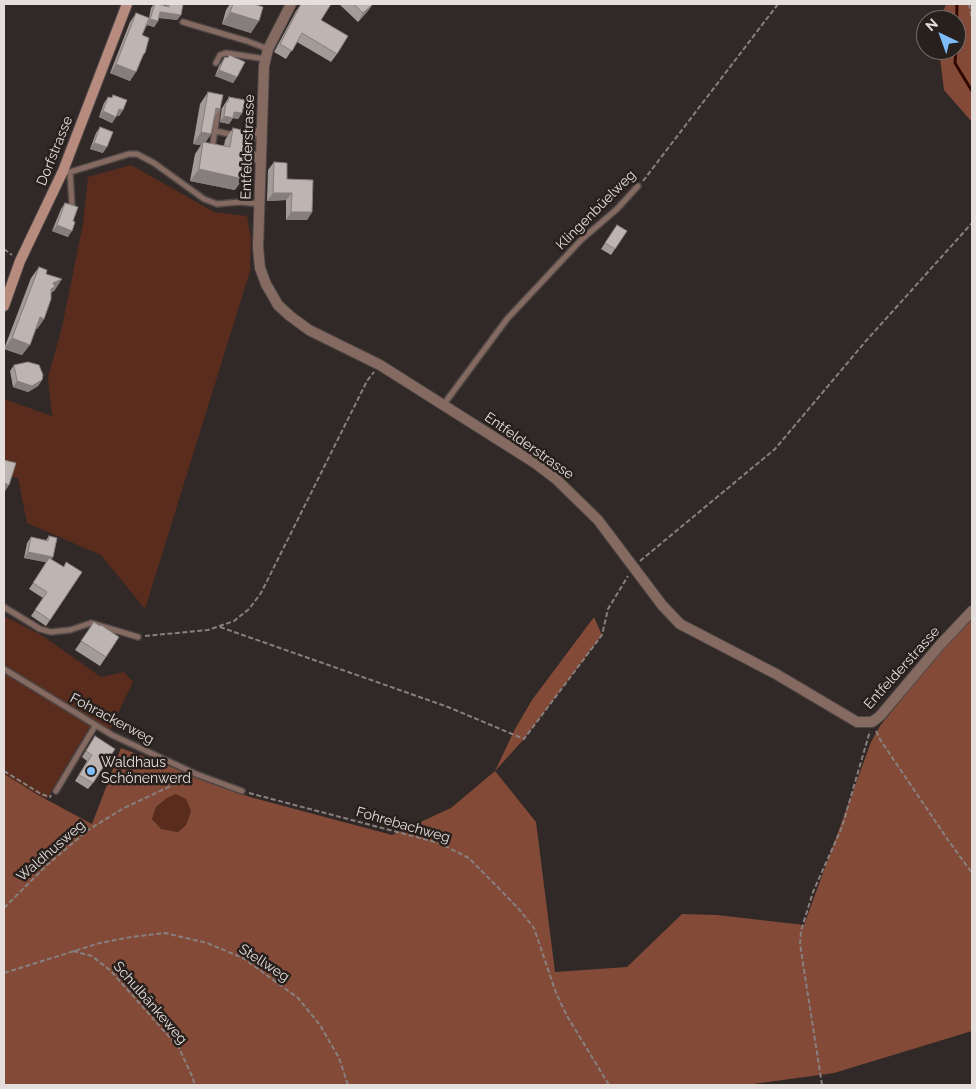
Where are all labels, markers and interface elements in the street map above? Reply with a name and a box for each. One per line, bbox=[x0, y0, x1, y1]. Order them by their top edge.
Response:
north arrow bbox=[916, 10, 966, 60]
text: N bbox=[922, 15, 941, 34]
street label: Entfelderstrasse bbox=[238, 94, 258, 200]
street label: Dorfstrasse bbox=[33, 114, 77, 188]
street label: Klingenbüelweg bbox=[553, 167, 639, 253]
street label: Entfelderstrasse bbox=[481, 409, 577, 483]
street label: Entfelderstrasse bbox=[861, 623, 943, 713]
street label: Fohrackerweg bbox=[67, 690, 157, 748]
place label: Waldhaus Schönenwerd bbox=[101, 755, 191, 788]
marker: Waldhaus Schönenwerd bbox=[85, 765, 97, 777]
street label: Fohrebachweg bbox=[354, 804, 452, 846]
street label: Waldhusweg bbox=[13, 817, 89, 885]
street label: Stellweg bbox=[236, 941, 292, 985]
street label: Schulbänkeweg bbox=[110, 958, 190, 1048]

